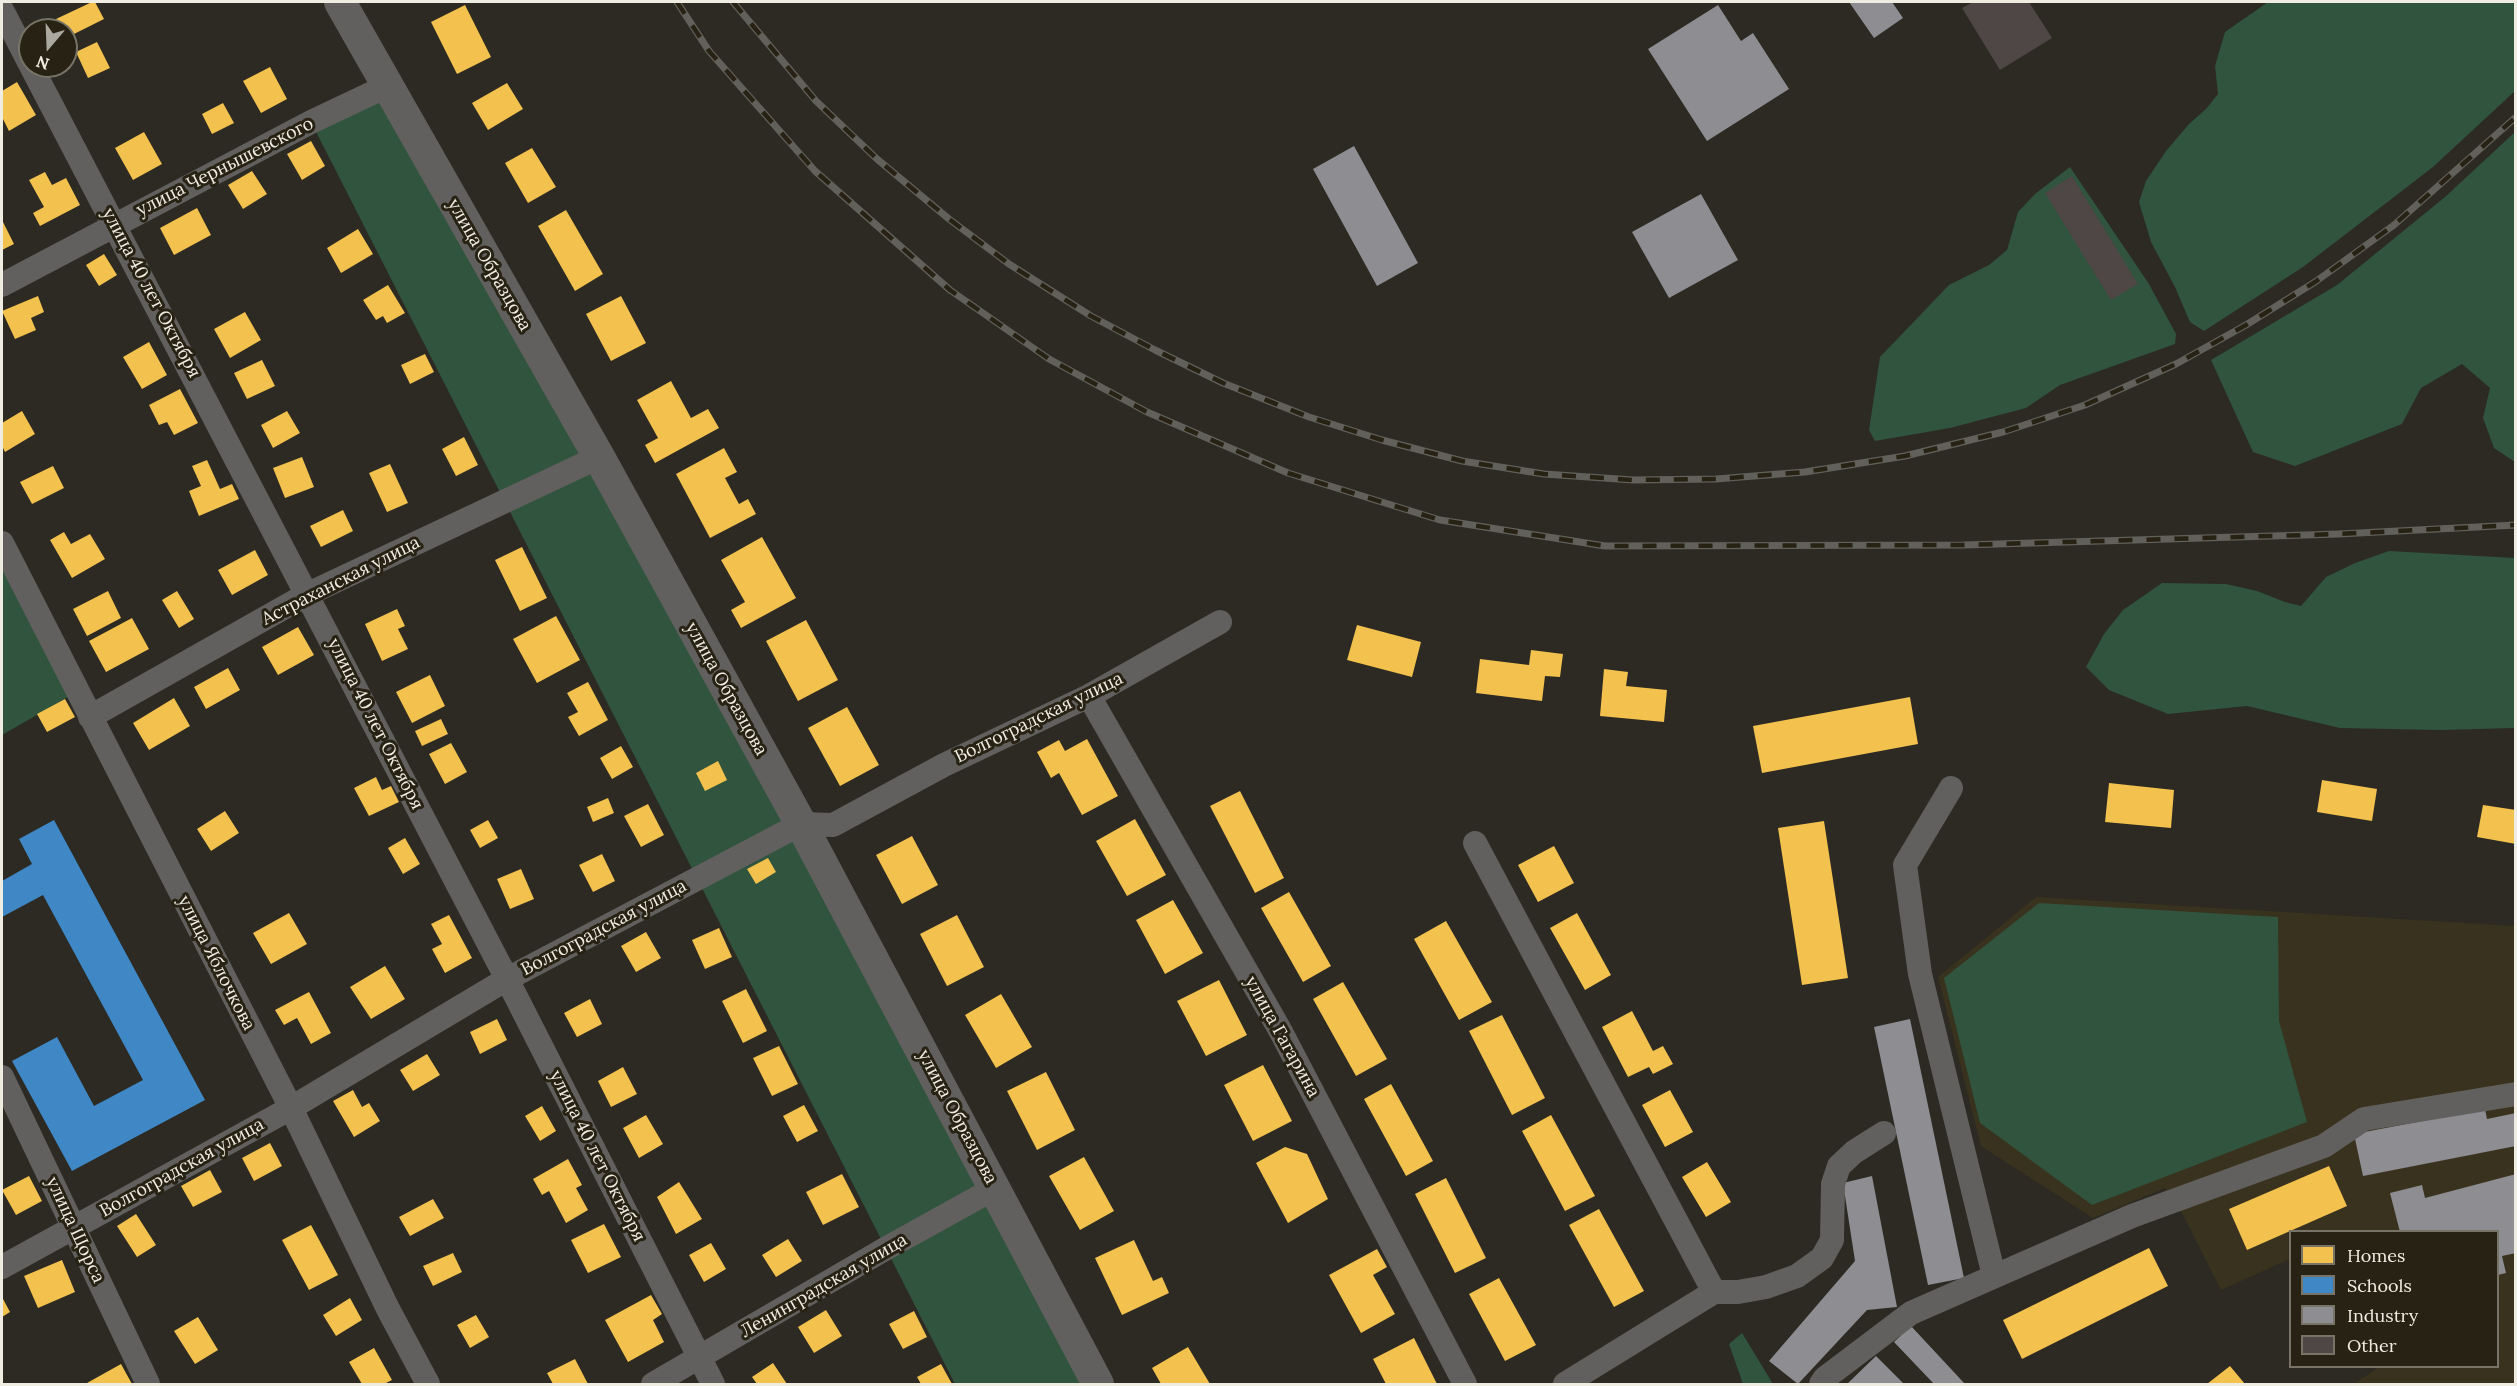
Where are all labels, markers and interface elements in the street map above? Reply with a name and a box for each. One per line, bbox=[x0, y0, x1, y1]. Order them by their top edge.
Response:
north arrow bbox=[18, 18, 78, 78]
text: N bbox=[34, 52, 52, 75]
street label: улица Чернышевского bbox=[133, 113, 317, 221]
street label: улица Образцова bbox=[442, 195, 536, 335]
street label: улица 40 лет Октября bbox=[97, 204, 205, 382]
street label: Астраханская улица bbox=[258, 532, 424, 630]
street label: улица Образцова bbox=[680, 619, 772, 759]
street label: улица 40 лет Октября bbox=[322, 635, 428, 813]
street label: Волгоградская улица bbox=[951, 668, 1127, 768]
street label: Волгоградская улица bbox=[518, 875, 690, 981]
street label: улица Яблочкова bbox=[173, 892, 259, 1034]
street label: улица Гагарина bbox=[1240, 973, 1324, 1101]
street label: улица Образцова bbox=[912, 1046, 1002, 1188]
street label: улица 40 лет Октября bbox=[544, 1067, 650, 1245]
street label: Волгоградская улица bbox=[96, 1114, 268, 1222]
street label: улица Щорса bbox=[41, 1173, 109, 1287]
street label: Ленинградская улица bbox=[737, 1229, 911, 1343]
legend bbox=[2289, 1230, 2499, 1368]
text: Homes bbox=[2347, 1244, 2405, 1267]
text: Schools bbox=[2347, 1274, 2412, 1297]
text: Industry bbox=[2347, 1304, 2418, 1327]
text: Other bbox=[2347, 1334, 2397, 1357]

